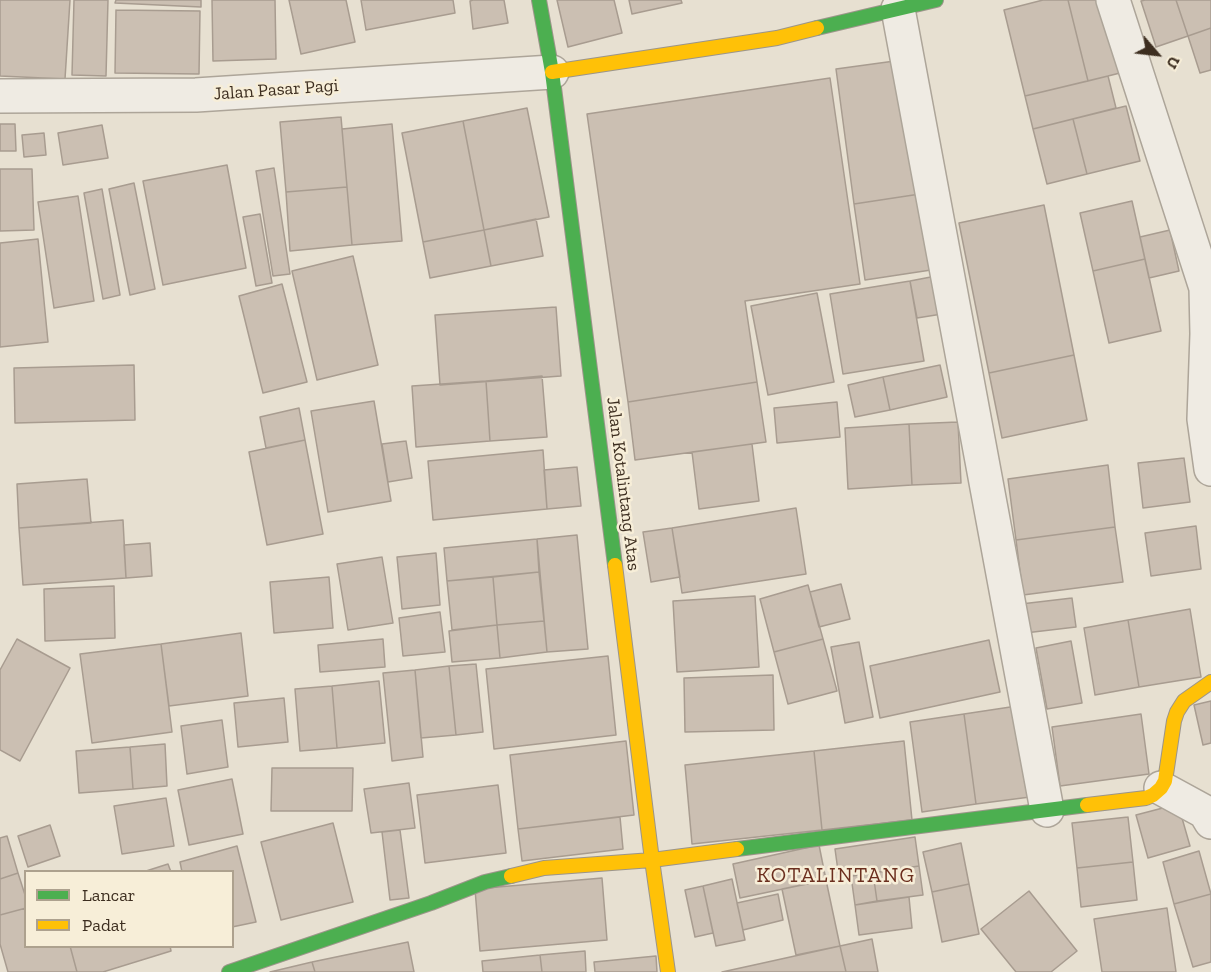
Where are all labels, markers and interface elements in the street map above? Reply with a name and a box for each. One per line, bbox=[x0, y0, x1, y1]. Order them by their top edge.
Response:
north arrow bbox=[1127, 24, 1187, 84]
text: U bbox=[1162, 53, 1184, 72]
street label: Jalan Pasar Pagi bbox=[213, 75, 339, 105]
street label: Jalan Kotalintang Atas bbox=[602, 396, 644, 572]
district label: KOTALINTANG bbox=[757, 863, 915, 889]
legend bbox=[24, 870, 234, 948]
text: Lancar bbox=[82, 884, 135, 906]
text: Padat bbox=[82, 914, 126, 936]

